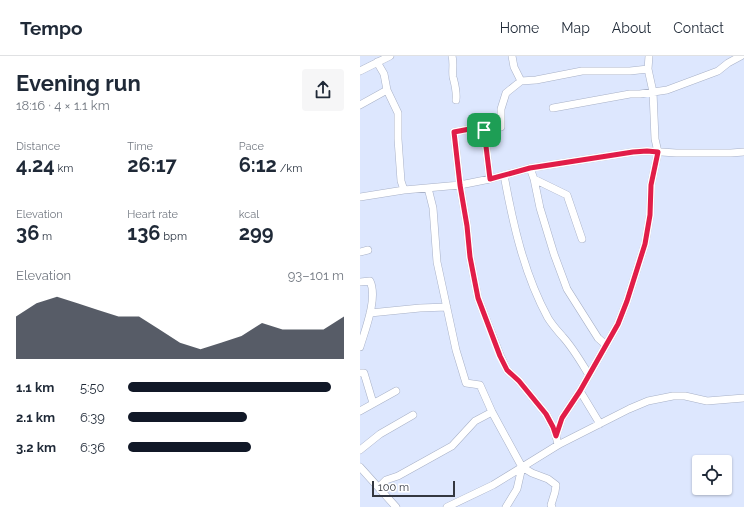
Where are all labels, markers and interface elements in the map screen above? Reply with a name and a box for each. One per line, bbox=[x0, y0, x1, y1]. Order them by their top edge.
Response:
text: Tempo bbox=[20, 17, 83, 39]
text: Home bbox=[500, 20, 539, 36]
text: Map bbox=[561, 20, 590, 36]
text: About bbox=[612, 20, 651, 36]
text: Contact bbox=[673, 20, 724, 36]
button: share bbox=[302, 69, 344, 111]
text: Evening run bbox=[16, 70, 141, 96]
text: 18:16 · 4 × 1.1 km bbox=[16, 98, 110, 113]
pin bbox=[467, 113, 501, 147]
icon: arrive bbox=[473, 119, 495, 141]
text: Distance bbox=[16, 140, 60, 153]
text: Time bbox=[127, 140, 153, 153]
text: Pace bbox=[239, 140, 264, 153]
text: 4.24 bbox=[16, 153, 55, 177]
text: 26:17 bbox=[127, 153, 177, 177]
text: 6:12 bbox=[239, 153, 277, 177]
text: km bbox=[55, 162, 73, 175]
text: /km bbox=[277, 162, 302, 175]
text: Elevation bbox=[16, 208, 63, 221]
text: Heart rate bbox=[127, 208, 178, 221]
text: kcal bbox=[239, 208, 259, 221]
text: 36 bbox=[16, 221, 39, 245]
text: 136 bbox=[127, 221, 161, 245]
text: 299 bbox=[239, 221, 274, 245]
text: m bbox=[39, 230, 52, 243]
text: bpm bbox=[161, 230, 187, 243]
text: Elevation bbox=[16, 268, 71, 283]
text: 93–101 m bbox=[288, 268, 344, 283]
text: 1.1 km bbox=[16, 380, 54, 395]
text: 5:50 bbox=[80, 380, 105, 395]
text: 2.1 km bbox=[16, 410, 55, 425]
text: 6:39 bbox=[80, 410, 105, 425]
text: 3.2 km bbox=[16, 440, 56, 455]
text: 6:36 bbox=[80, 440, 105, 455]
map controls bbox=[692, 455, 732, 495]
button: locate bbox=[692, 455, 732, 495]
scale bar bbox=[372, 479, 455, 498]
text: 100 m bbox=[378, 481, 409, 494]

